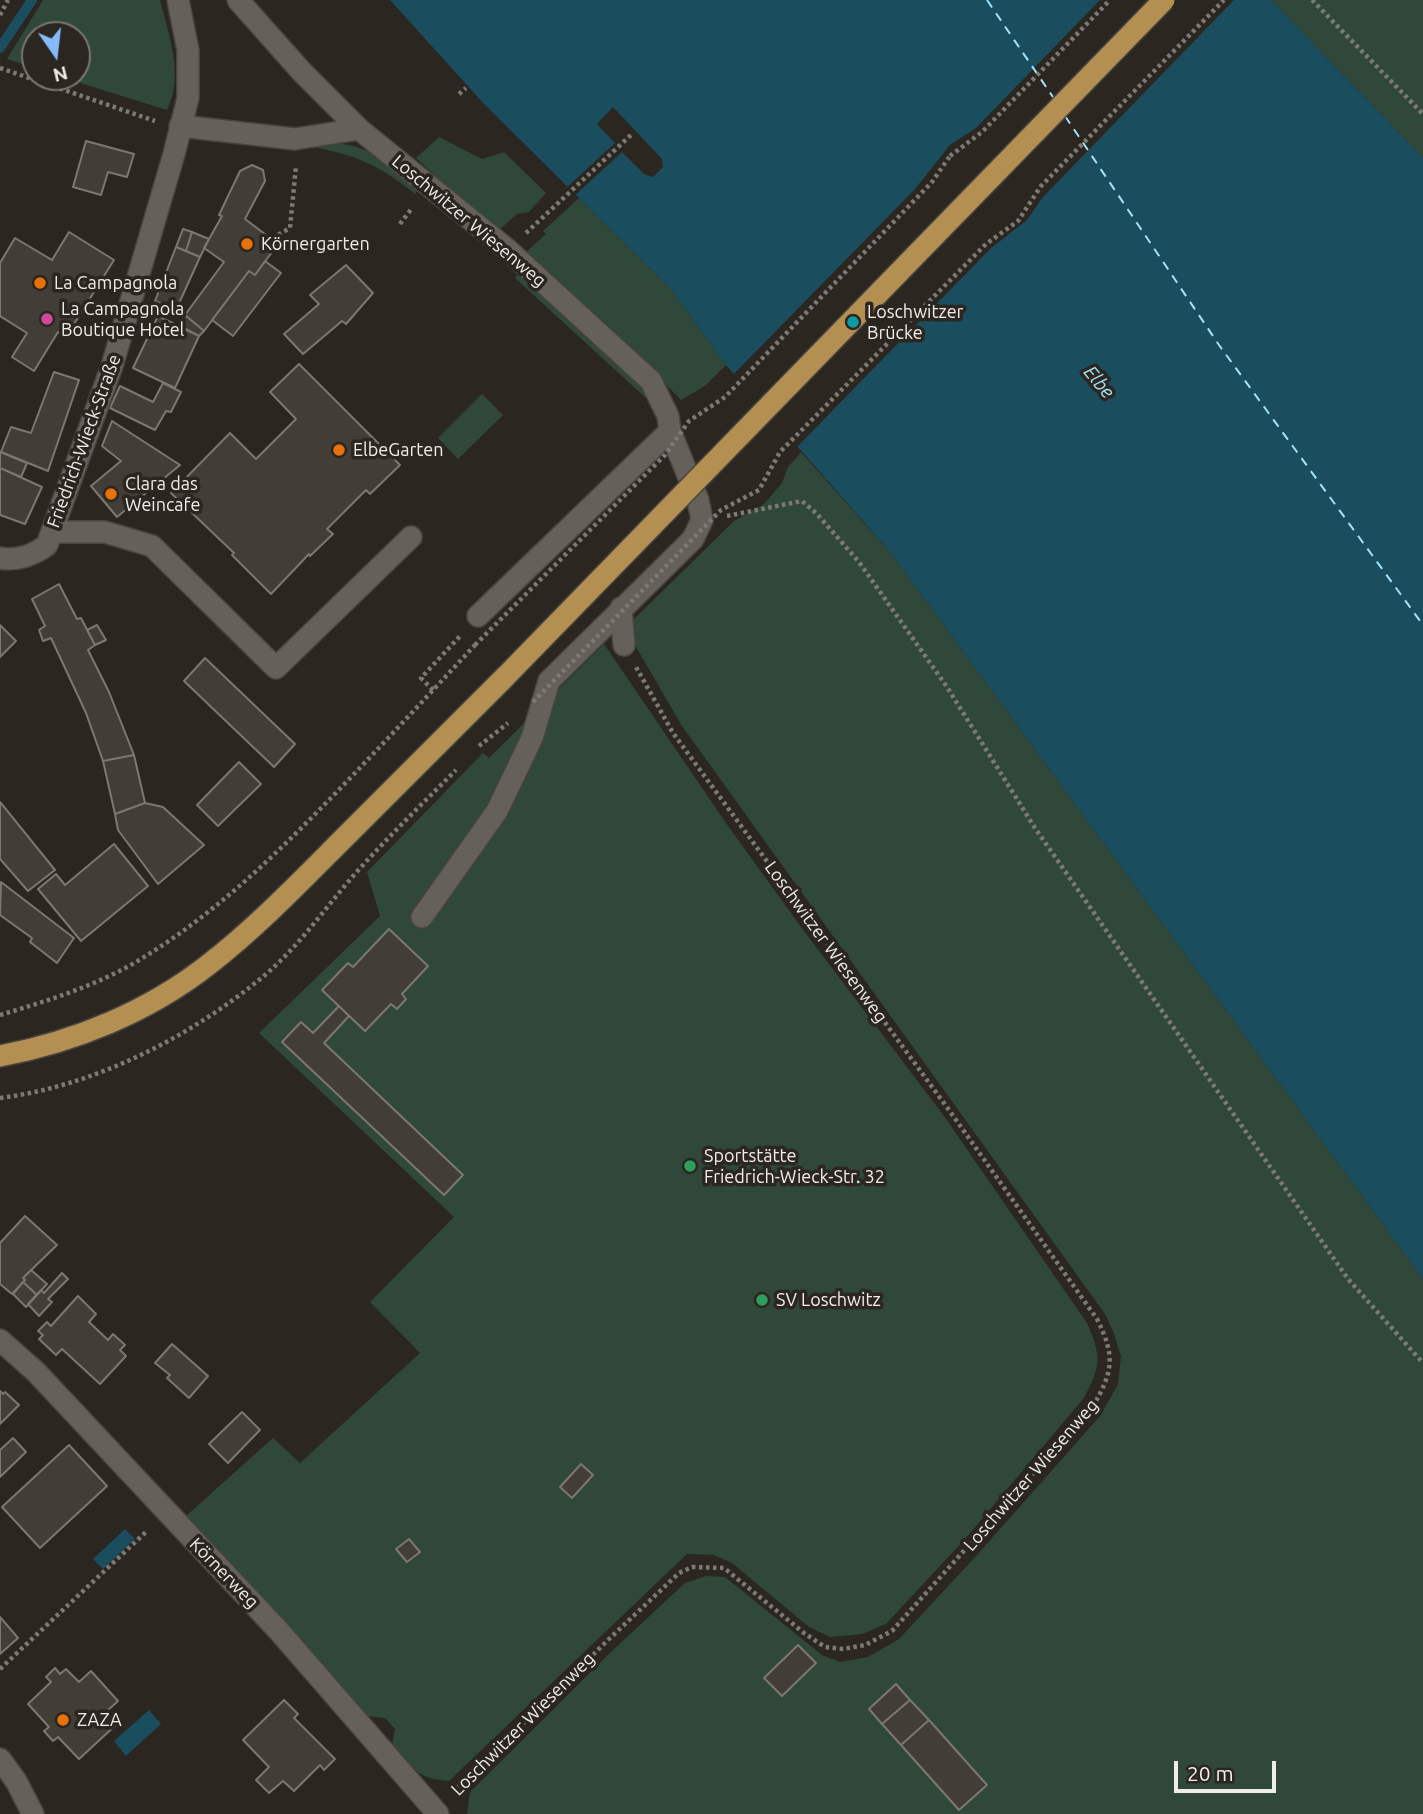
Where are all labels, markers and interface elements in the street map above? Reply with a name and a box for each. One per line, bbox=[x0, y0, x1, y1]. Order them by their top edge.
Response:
north arrow bbox=[21, 21, 91, 91]
text: N bbox=[51, 62, 70, 87]
street label: Loschwitzer Wiesenweg bbox=[388, 150, 550, 292]
place label: Körnergarten bbox=[261, 233, 370, 255]
marker: Körnergarten bbox=[239, 236, 255, 252]
place label: La Campagnola bbox=[54, 272, 177, 294]
marker: La Campagnola bbox=[32, 275, 48, 291]
place label: La Campagnola Boutique Hotel bbox=[61, 298, 184, 340]
place label: Loschwitzer Brücke bbox=[867, 301, 963, 344]
marker: La Campagnola Boutique Hotel bbox=[39, 311, 55, 327]
marker: Loschwitzer Brücke bbox=[845, 314, 861, 330]
street label: Friedrich-Wieck-Straße bbox=[43, 351, 125, 531]
water label: Elbe bbox=[1079, 361, 1119, 403]
place label: ElbeGarten bbox=[353, 439, 444, 461]
marker: ElbeGarten bbox=[331, 442, 347, 458]
place label: Clara das Weincafe bbox=[125, 473, 200, 516]
marker: Clara das Weincafe bbox=[103, 486, 119, 502]
street label: Loschwitzer Wiesenweg bbox=[760, 857, 892, 1027]
place label: Sportstätte Friedrich-Wieck-Str. 32 bbox=[704, 1145, 885, 1188]
marker: Sportstätte Friedrich-Wieck-Str. 32 bbox=[682, 1158, 698, 1174]
place label: SV Loschwitz bbox=[776, 1289, 881, 1311]
marker: SV Loschwitz bbox=[754, 1292, 770, 1308]
street label: Loschwitzer Wiesenweg bbox=[959, 1395, 1103, 1555]
street label: Körnerweg bbox=[185, 1533, 263, 1613]
street label: Loschwitzer Wiesenweg bbox=[447, 1648, 599, 1800]
place label: ZAZA bbox=[77, 1709, 122, 1731]
marker: ZAZA bbox=[55, 1712, 71, 1728]
scale bar bbox=[1178, 1748, 1280, 1792]
text: 20 m bbox=[1187, 1761, 1234, 1785]

